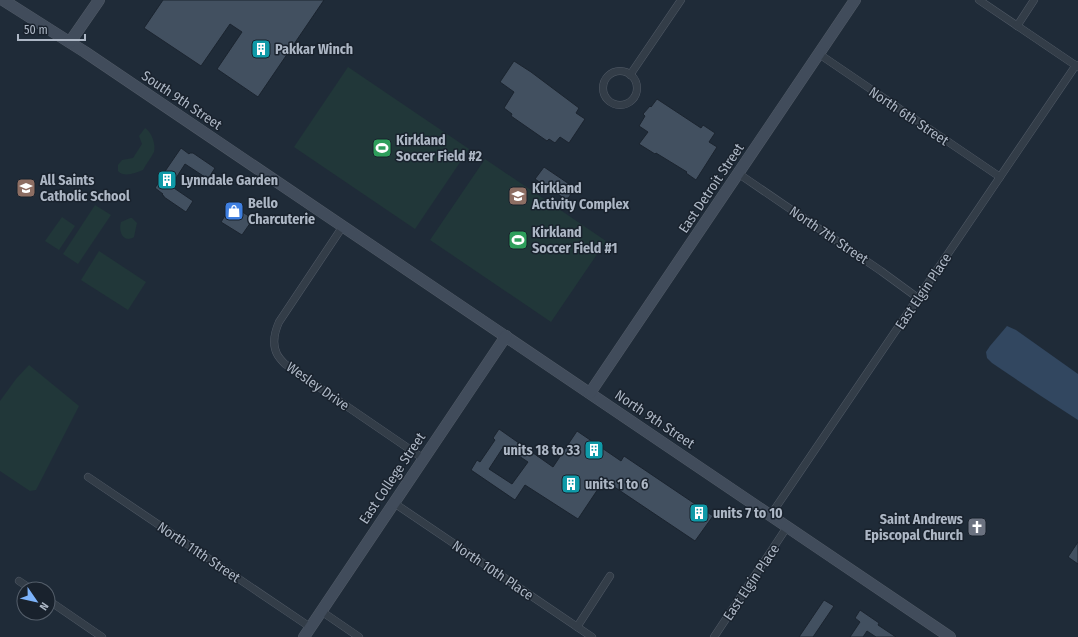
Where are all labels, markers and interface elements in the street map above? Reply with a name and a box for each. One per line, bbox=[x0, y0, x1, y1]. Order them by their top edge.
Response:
scale bar bbox=[18, 16, 85, 42]
text: 50 m bbox=[24, 23, 48, 37]
building icon: Pakkar Winch bbox=[250, 38, 272, 60]
place label: Pakkar Winch bbox=[275, 41, 353, 58]
street label: South 9th Street bbox=[138, 67, 226, 134]
street label: North 6th Street bbox=[866, 83, 952, 150]
place label: Kirkland Soccer Field #2 bbox=[396, 132, 482, 165]
sports icon: Kirkland Soccer Field #2 bbox=[371, 137, 393, 159]
street label: East Detroit Street bbox=[675, 140, 748, 236]
building icon: Lynndale Garden bbox=[156, 169, 178, 191]
place label: All Saints Catholic School bbox=[39, 172, 130, 205]
place label: Lynndale Garden bbox=[181, 172, 278, 189]
school or university icon: All Saints Catholic School bbox=[15, 177, 37, 199]
place label: Kirkland Activity Complex bbox=[531, 180, 629, 213]
school or university icon: Kirkland Activity Complex bbox=[507, 185, 529, 207]
place label: Bello Charcuterie bbox=[248, 195, 315, 228]
shop icon: Bello Charcuterie bbox=[223, 200, 245, 222]
street label: North 7th Street bbox=[786, 203, 872, 268]
place label: Kirkland Soccer Field #1 bbox=[532, 224, 617, 257]
sports icon: Kirkland Soccer Field #1 bbox=[507, 229, 529, 251]
street label: East Elgin Place bbox=[892, 250, 955, 333]
street label: Wesley Drive bbox=[283, 359, 353, 414]
street label: North 9th Street bbox=[612, 387, 698, 453]
street label: East College Street bbox=[356, 429, 429, 527]
building icon: units 18 to 33 bbox=[583, 439, 605, 461]
place label: units 18 to 33 bbox=[503, 442, 580, 459]
building icon: units 1 to 6 bbox=[560, 473, 582, 495]
place label: units 1 to 6 bbox=[585, 476, 648, 493]
building icon: units 7 to 10 bbox=[688, 502, 710, 524]
place label: units 7 to 10 bbox=[713, 505, 783, 522]
place label: Saint Andrews Episcopal Church bbox=[865, 511, 963, 544]
church icon: Saint Andrews Episcopal Church bbox=[966, 516, 988, 538]
street label: North 11th Street bbox=[154, 518, 244, 587]
street label: North 10th Place bbox=[449, 537, 537, 604]
street label: East Elgin Place bbox=[720, 541, 783, 624]
north arrow bbox=[16, 581, 56, 621]
text: N bbox=[37, 600, 51, 613]

